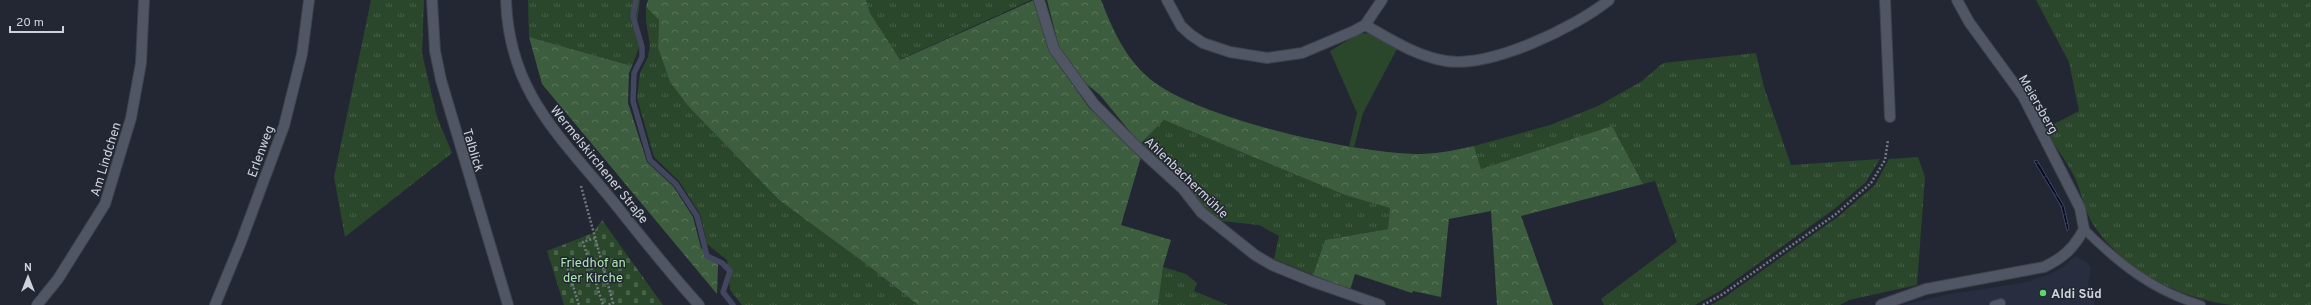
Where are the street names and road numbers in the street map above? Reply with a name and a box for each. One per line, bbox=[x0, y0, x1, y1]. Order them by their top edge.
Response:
street label: Meiersberg bbox=[2014, 73, 2061, 137]
street label: Wermelskirchener Straße bbox=[546, 103, 651, 227]
street label: Am Lindchen bbox=[88, 121, 126, 199]
street label: Erlenweg bbox=[245, 124, 279, 180]
street label: Talblick bbox=[458, 127, 486, 174]
street label: Ahlenbachermühle bbox=[1140, 134, 1231, 223]

